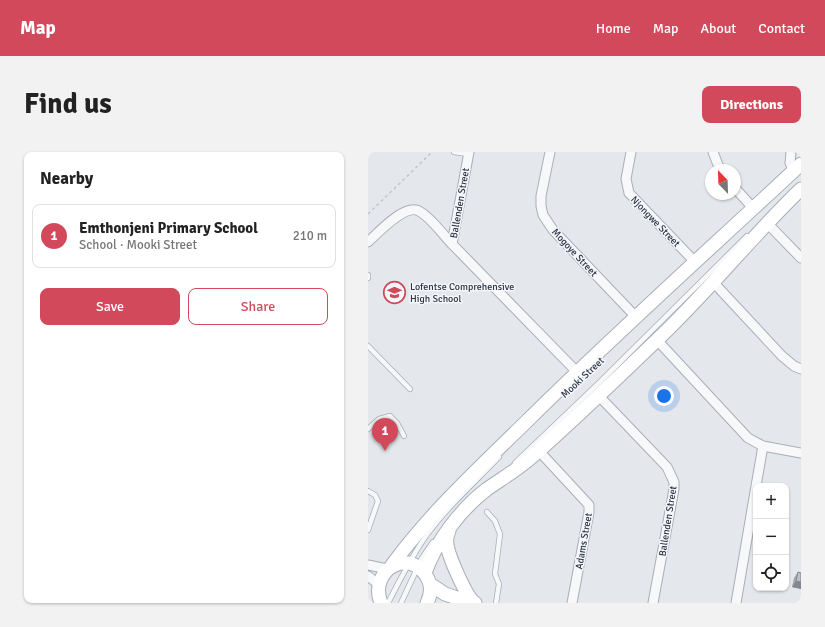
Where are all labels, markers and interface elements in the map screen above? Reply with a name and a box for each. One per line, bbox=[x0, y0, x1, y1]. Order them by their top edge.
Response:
text: Map bbox=[20, 16, 56, 40]
text: Home bbox=[596, 20, 631, 37]
text: Map bbox=[653, 20, 678, 37]
text: About bbox=[700, 20, 736, 37]
text: Contact bbox=[758, 20, 805, 37]
button: Directions bbox=[702, 86, 801, 123]
text: Find us bbox=[24, 87, 112, 121]
north arrow bbox=[705, 164, 741, 200]
street label: Ballenden Street bbox=[448, 167, 472, 239]
text: Nearby bbox=[40, 168, 93, 189]
street label: Njongwe Street bbox=[628, 194, 683, 250]
text: Emthonjeni Primary School bbox=[79, 219, 258, 237]
street label: Mogoye Street bbox=[549, 226, 600, 280]
text: 1 bbox=[50, 228, 58, 244]
text: 210 m bbox=[293, 228, 327, 244]
text: School · Mooki Street bbox=[79, 237, 197, 253]
school or university icon: Lofentse Comprehensive High School bbox=[381, 279, 407, 305]
place label: Lofentse Comprehensive High School bbox=[410, 281, 514, 305]
button: Save bbox=[40, 288, 180, 325]
button: Share bbox=[188, 288, 328, 325]
street label: Mooki Street bbox=[559, 354, 607, 401]
your location bbox=[654, 386, 674, 406]
pin: 1 bbox=[372, 418, 398, 451]
map controls bbox=[753, 483, 789, 591]
button: + bbox=[753, 483, 789, 519]
street label: Ballenden Street bbox=[656, 485, 680, 557]
street label: Adams Street bbox=[573, 512, 595, 570]
button: − bbox=[753, 519, 789, 555]
button: locate bbox=[753, 555, 789, 591]

